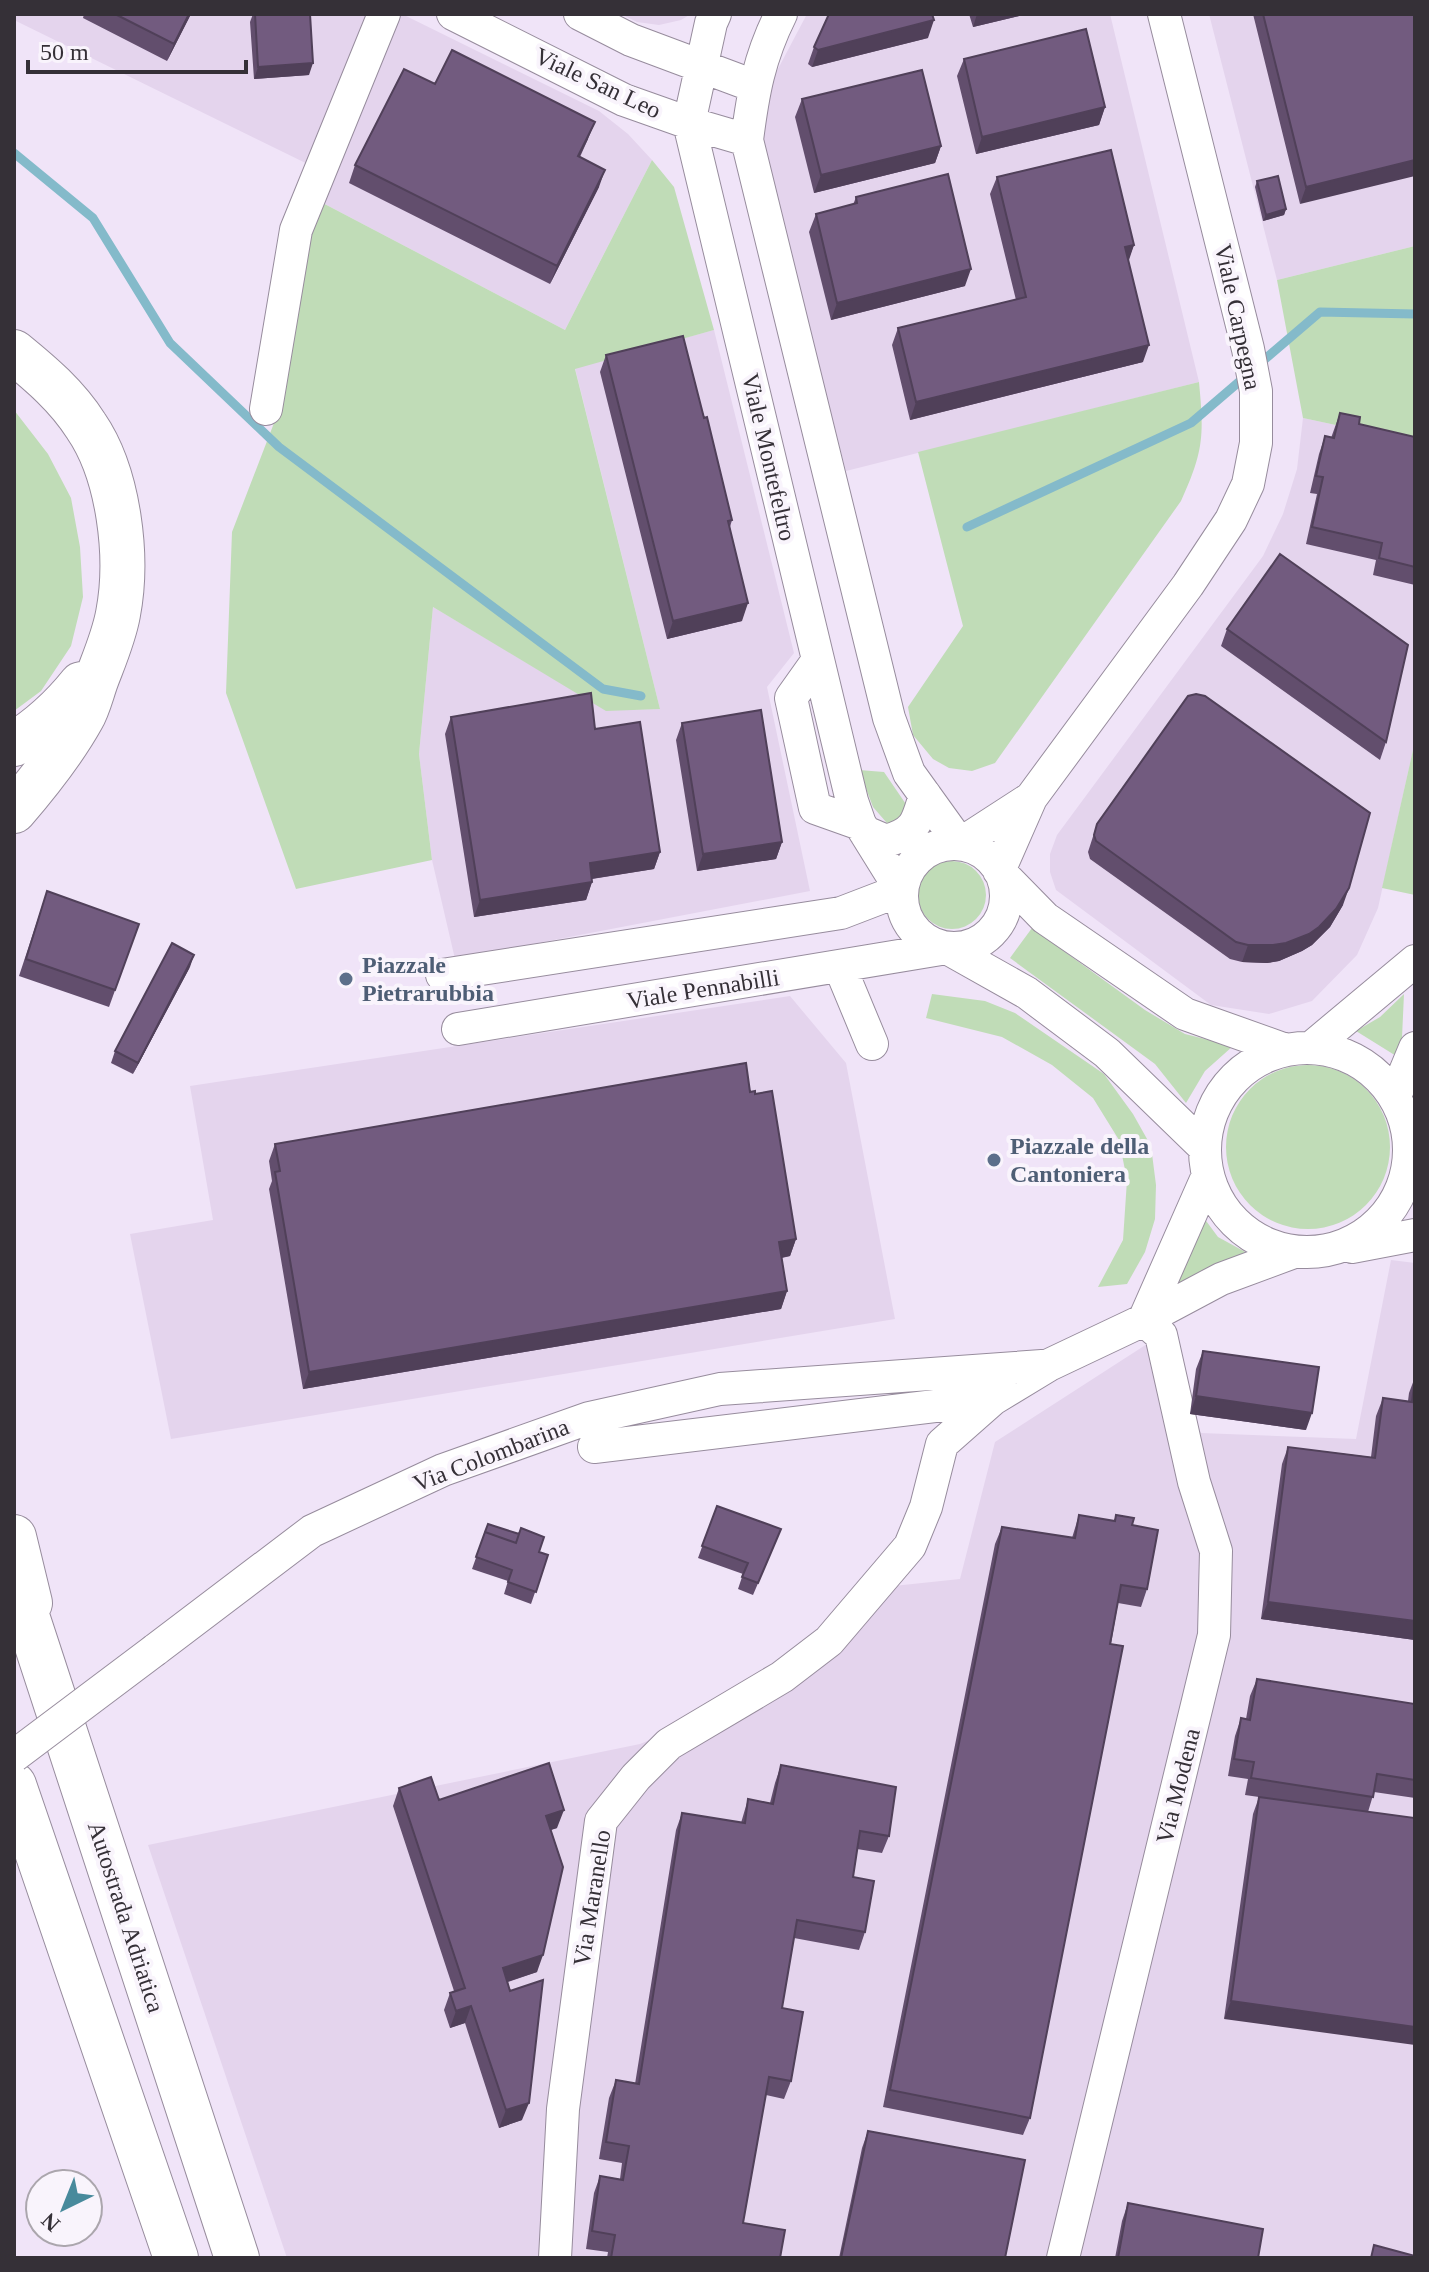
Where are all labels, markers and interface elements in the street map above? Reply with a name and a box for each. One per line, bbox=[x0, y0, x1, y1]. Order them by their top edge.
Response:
scale bar bbox=[28, 24, 246, 74]
text: 50 m bbox=[40, 39, 89, 65]
street label: Viale San Leo bbox=[531, 43, 665, 123]
street label: Viale Carpegna bbox=[1210, 242, 1266, 393]
street label: Viale Montefeltro bbox=[737, 371, 801, 543]
place label: Piazzale Pietrarubbia bbox=[362, 952, 494, 1006]
street label: Viale Pennabilli bbox=[625, 964, 781, 1014]
marker: Piazzale Pietrarubbia bbox=[337, 970, 355, 988]
place label: Piazzale della Cantoniera bbox=[1010, 1133, 1149, 1187]
marker: Piazzale della Cantoniera bbox=[985, 1151, 1003, 1169]
street label: Via Colombarina bbox=[410, 1413, 573, 1497]
street label: Via Modena bbox=[1151, 1725, 1205, 1846]
street label: Autostrada Adriatica bbox=[83, 1818, 169, 2016]
street label: Via Maranello bbox=[568, 1828, 616, 1968]
north arrow bbox=[24, 2168, 104, 2248]
text: N bbox=[36, 2208, 65, 2237]

